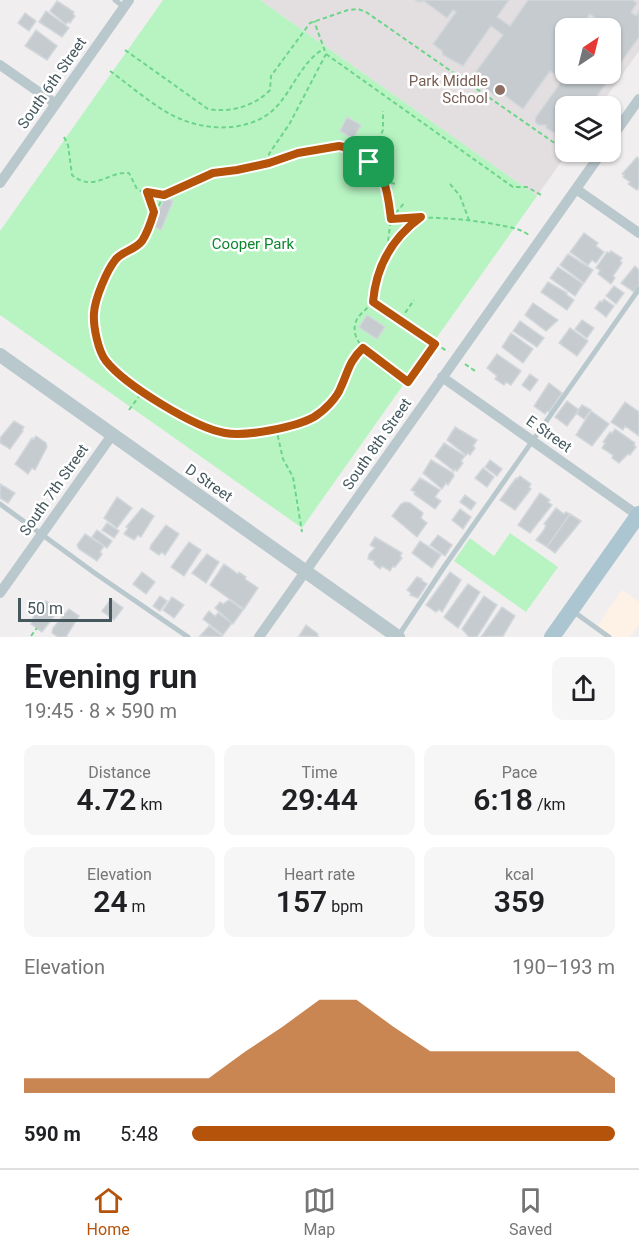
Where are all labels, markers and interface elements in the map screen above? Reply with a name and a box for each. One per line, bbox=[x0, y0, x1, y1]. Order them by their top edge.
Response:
north arrow bbox=[555, 18, 621, 84]
map controls bbox=[555, 18, 621, 162]
street label: South 6th Street bbox=[14, 34, 90, 132]
place label: Park Middle School bbox=[409, 72, 488, 107]
marker: Park Middle School bbox=[493, 83, 507, 97]
button: layers bbox=[555, 96, 621, 162]
pin bbox=[343, 136, 394, 187]
icon: arrive bbox=[352, 145, 385, 178]
park label: Cooper Park bbox=[212, 235, 295, 253]
street label: South 8th Street bbox=[339, 395, 415, 493]
street label: E Street bbox=[523, 412, 575, 456]
street label: South 7th Street bbox=[16, 441, 92, 539]
street label: D Street bbox=[182, 460, 236, 506]
scale bar bbox=[18, 595, 112, 622]
text: 50 m bbox=[27, 599, 63, 618]
text: Evening run bbox=[24, 657, 197, 696]
button: share bbox=[552, 657, 615, 720]
text: 19:45 · 8 × 590 m bbox=[24, 699, 177, 723]
text: Distance bbox=[88, 763, 151, 782]
text: Time bbox=[302, 763, 337, 782]
text: Pace bbox=[502, 763, 537, 782]
text: 4.72 bbox=[76, 782, 136, 817]
text: 29:44 bbox=[281, 782, 358, 817]
text: 6:18 bbox=[473, 782, 533, 817]
text: km bbox=[136, 795, 163, 814]
text: /km bbox=[533, 795, 566, 814]
text: Elevation bbox=[87, 865, 152, 884]
text: Heart rate bbox=[284, 865, 355, 884]
text: kcal bbox=[505, 865, 534, 884]
text: 24 bbox=[93, 884, 128, 919]
text: 157 bbox=[276, 884, 327, 919]
text: 359 bbox=[494, 884, 545, 919]
text: m bbox=[128, 897, 146, 916]
text: bpm bbox=[327, 897, 363, 916]
text: Elevation bbox=[24, 955, 105, 979]
text: 190–193 m bbox=[512, 955, 615, 979]
text: 590 m bbox=[24, 1122, 81, 1146]
text: 5:48 bbox=[120, 1122, 159, 1146]
tab: Home bbox=[87, 1184, 130, 1239]
tab: Map bbox=[303, 1184, 336, 1239]
tab: Saved bbox=[509, 1184, 552, 1239]

